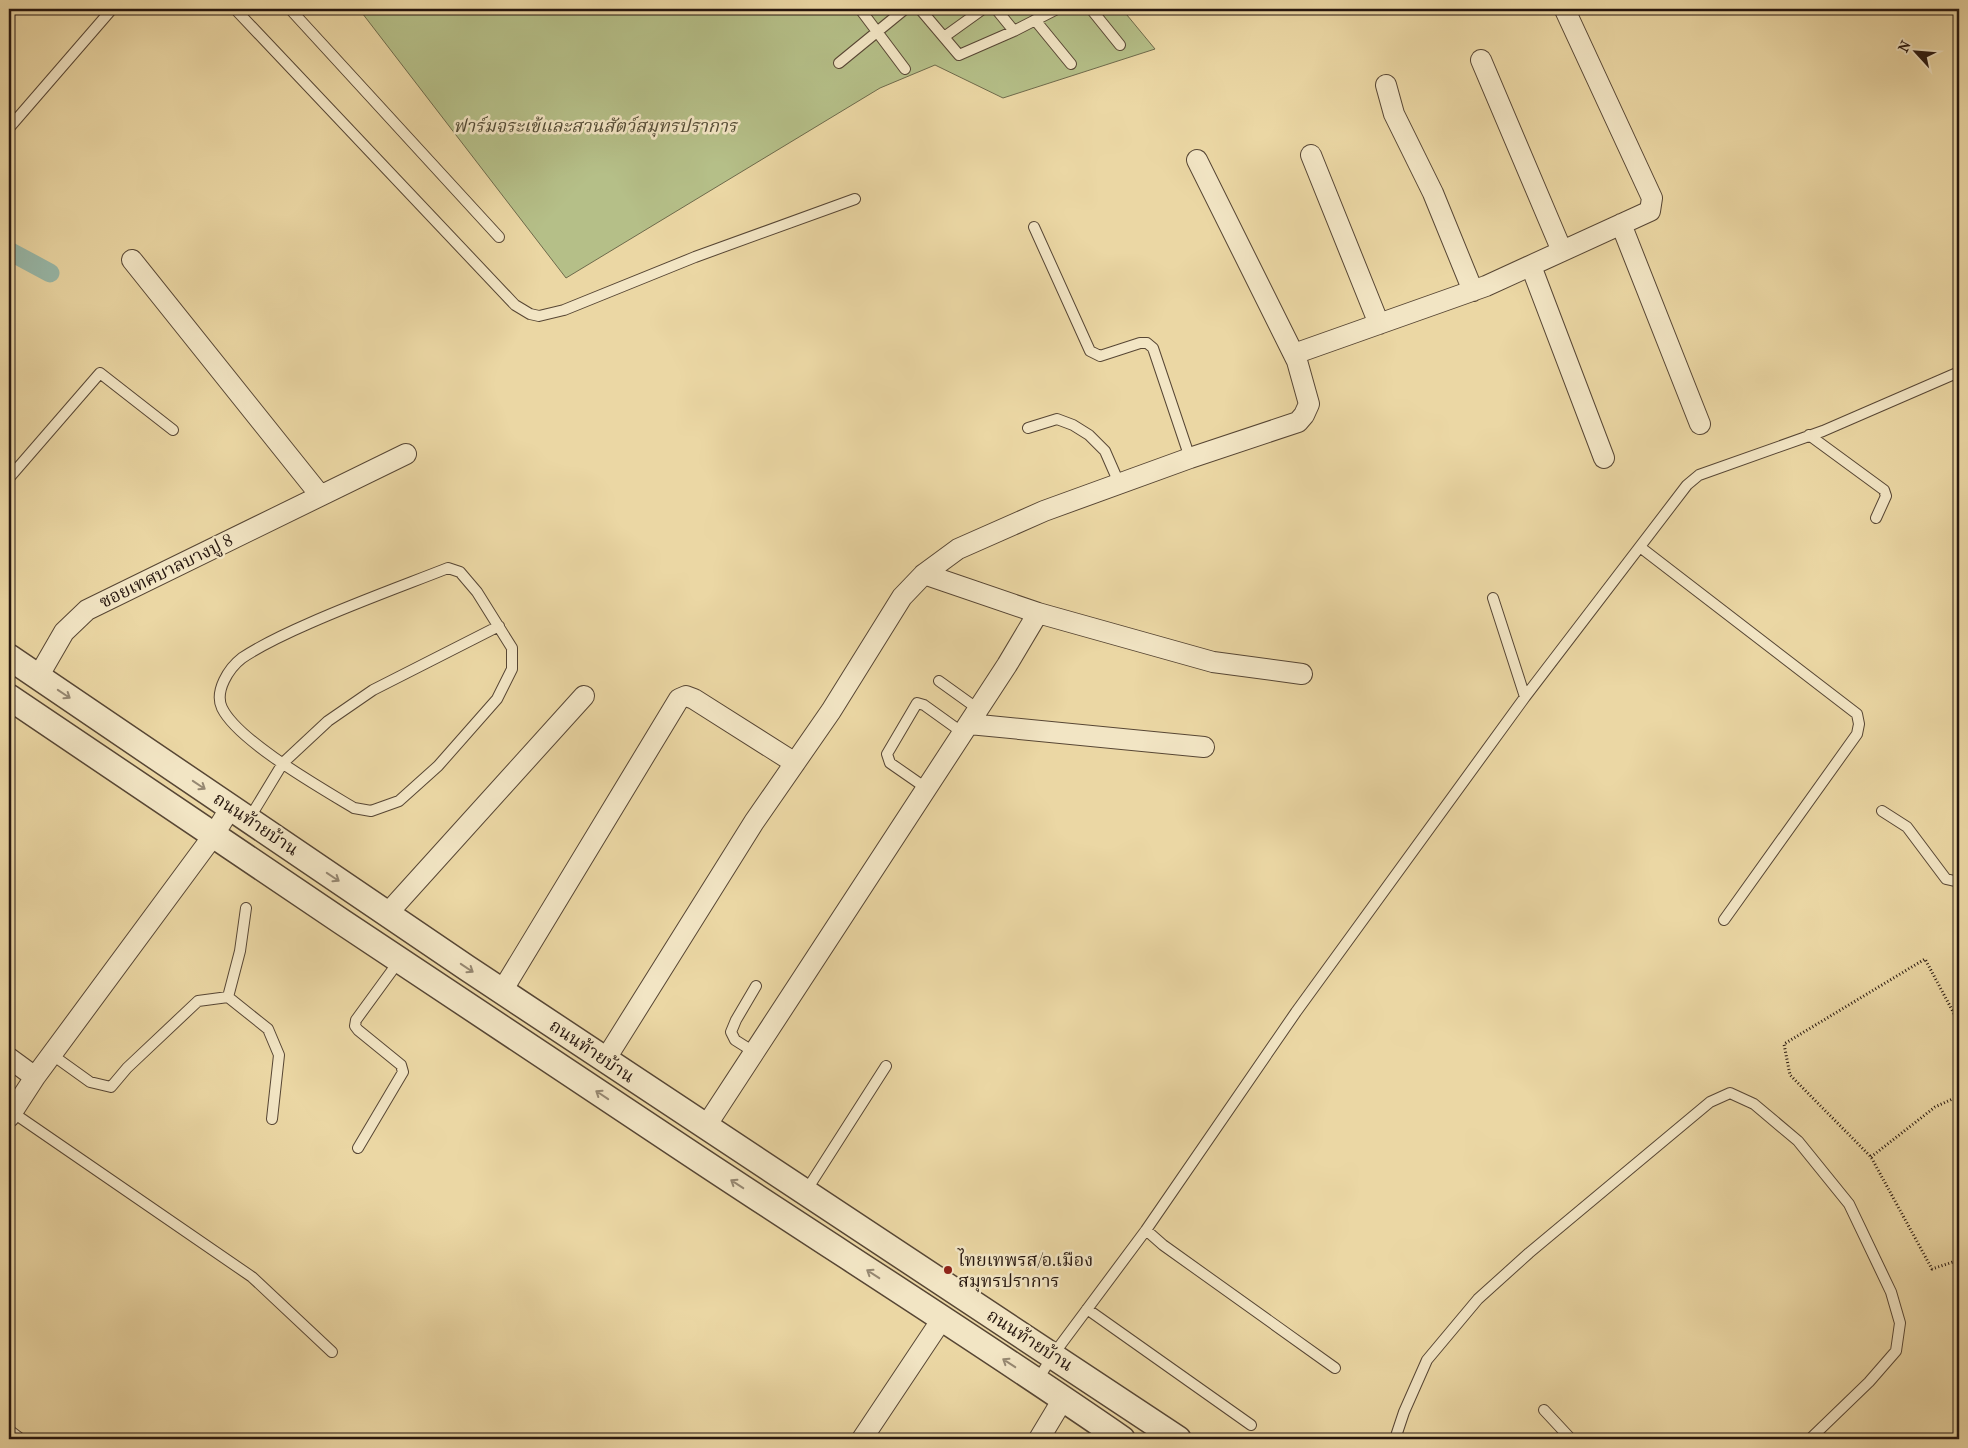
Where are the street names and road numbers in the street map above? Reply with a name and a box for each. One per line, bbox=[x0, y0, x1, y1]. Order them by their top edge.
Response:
street label: ซอยเทศบาลบางปู 8 bbox=[96, 530, 236, 613]
street label: ถนนท้ายบ้าน bbox=[209, 788, 302, 861]
street label: ถนนท้ายบ้าน bbox=[545, 1015, 638, 1088]
street label: ถนนท้ายบ้าน bbox=[983, 1305, 1077, 1376]

